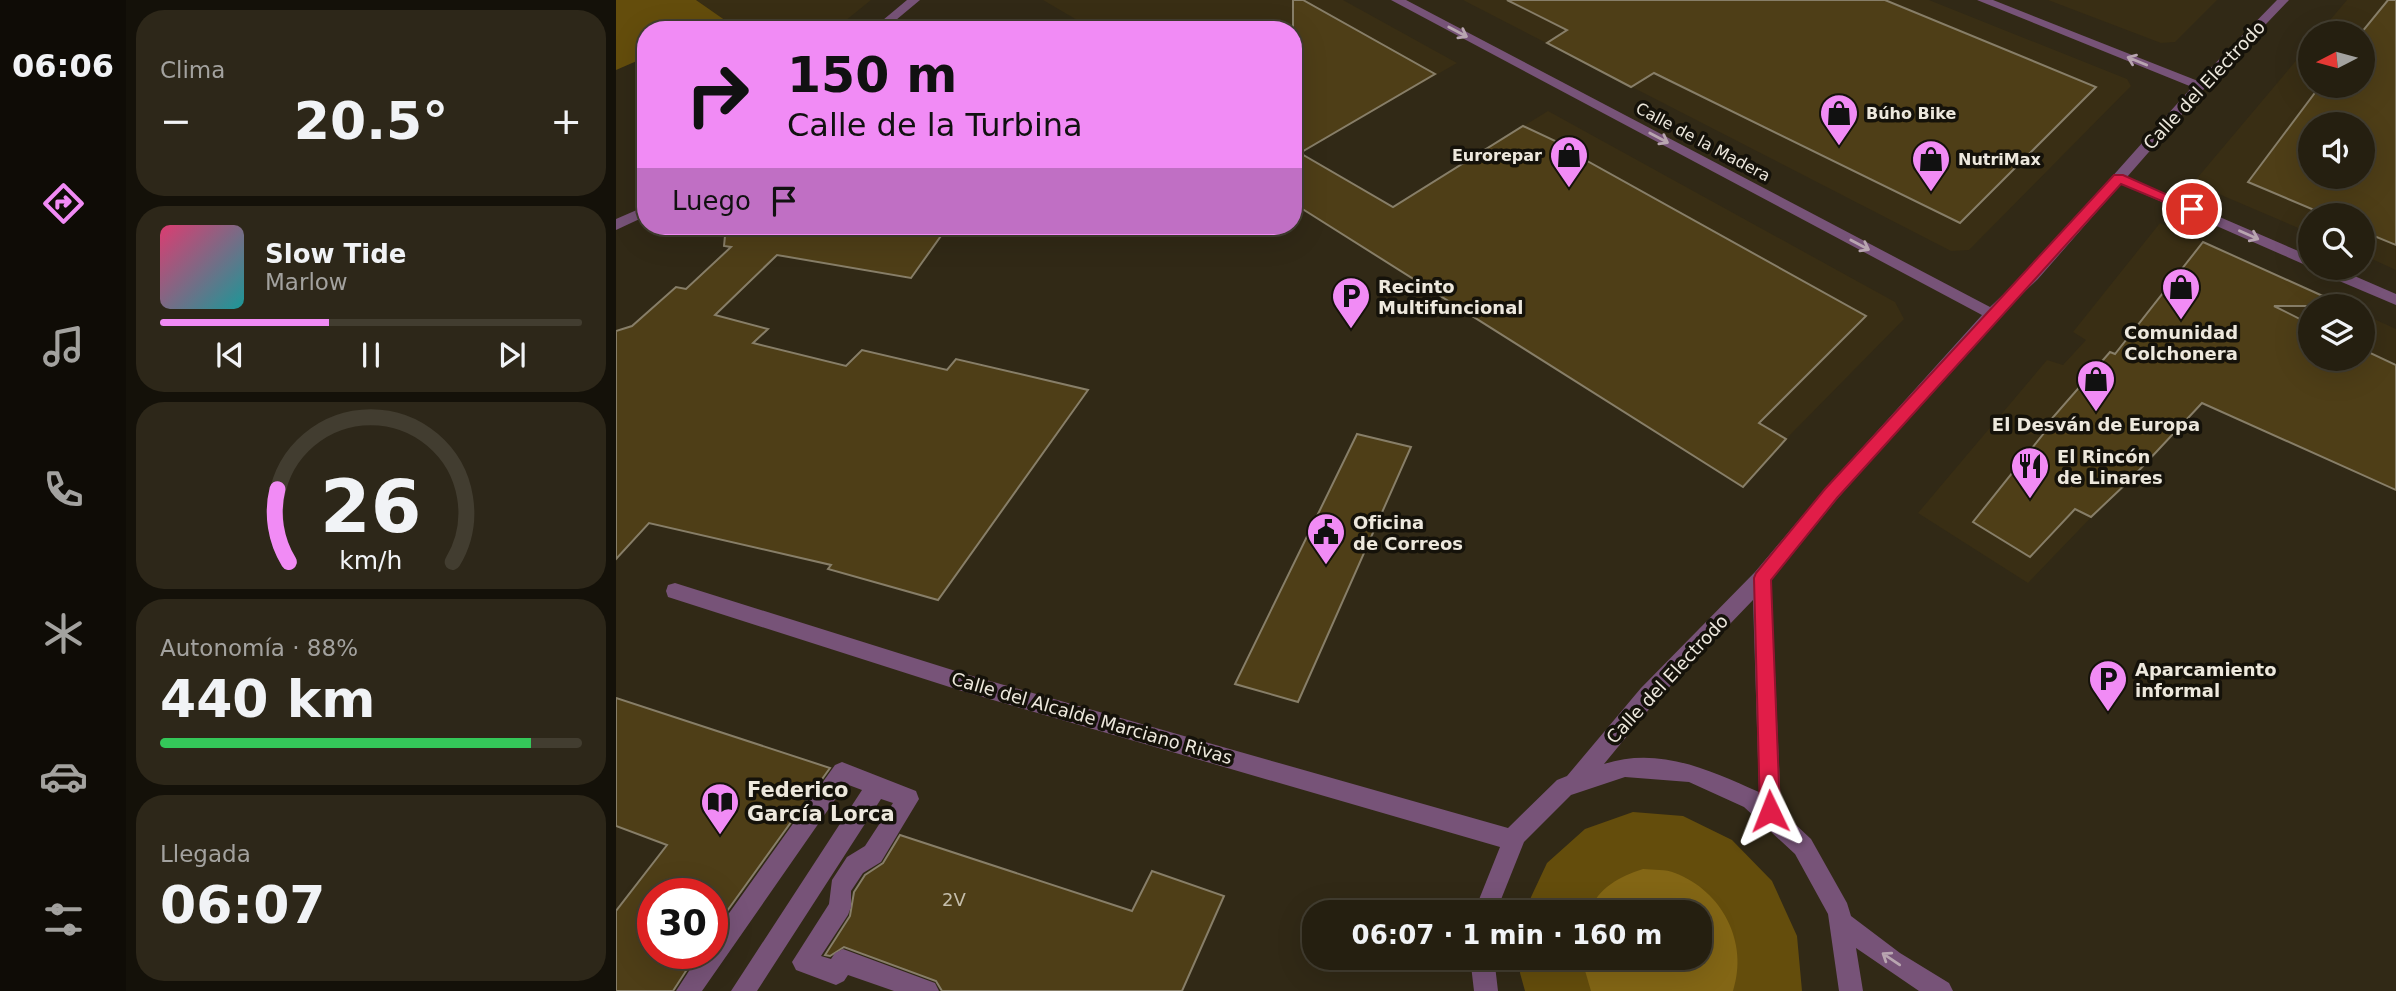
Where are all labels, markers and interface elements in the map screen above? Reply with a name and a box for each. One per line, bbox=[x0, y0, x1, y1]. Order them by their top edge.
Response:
street label: Calle del Electrodo bbox=[2139, 16, 2269, 154]
north arrow bbox=[2298, 21, 2375, 98]
map controls bbox=[2298, 21, 2375, 371]
one-way arrow bbox=[1447, 25, 1467, 39]
text: 06:06 bbox=[12, 47, 114, 85]
text: 150 m bbox=[787, 47, 957, 104]
icon: right bbox=[672, 49, 763, 140]
one-way arrow bbox=[2127, 53, 2149, 66]
text: Clima bbox=[160, 57, 225, 83]
text: 20.5° bbox=[294, 91, 448, 151]
shop icon: Búho Bike bbox=[1818, 92, 1860, 147]
text: − bbox=[160, 99, 192, 143]
text: + bbox=[550, 99, 582, 143]
street label: Calle de la Madera bbox=[1633, 99, 1773, 185]
place label: Búho Bike bbox=[1866, 104, 1956, 123]
text: Calle de la Turbina bbox=[787, 106, 1083, 144]
button: sound bbox=[2298, 112, 2375, 189]
one-way arrow bbox=[1648, 132, 1669, 145]
shop icon: Eurorepar bbox=[1548, 134, 1590, 189]
shop icon: NutriMax bbox=[1910, 138, 1952, 193]
place label: Eurorepar bbox=[1452, 146, 1542, 165]
place label: NutriMax bbox=[1958, 150, 2042, 169]
icon: directions bbox=[39, 179, 88, 228]
pin bbox=[2162, 179, 2222, 239]
icon: arrive bbox=[765, 182, 803, 220]
text: Luego bbox=[672, 186, 751, 216]
icon: arrive bbox=[2173, 190, 2211, 228]
button: search bbox=[2298, 203, 2375, 280]
one-way arrow bbox=[2237, 229, 2259, 242]
one-way arrow bbox=[1849, 238, 1870, 252]
text: Slow Tide bbox=[265, 239, 406, 269]
shop icon: Comunidad Colchonera bbox=[2160, 266, 2202, 321]
text: Marlow bbox=[265, 269, 348, 295]
parking icon: Recinto Multifuncional bbox=[1330, 275, 1372, 330]
place label: Recinto Multifuncional bbox=[1378, 276, 1523, 318]
button: layers bbox=[2298, 294, 2375, 371]
icon: music bbox=[39, 322, 88, 371]
place label: Comunidad Colchonera bbox=[2124, 322, 2238, 364]
icon: previous bbox=[211, 336, 249, 374]
icon: pause bbox=[352, 336, 390, 374]
icon: next bbox=[493, 336, 531, 374]
shop icon: El Desván de Europa bbox=[2075, 358, 2117, 413]
place label: El Desván de Europa bbox=[1992, 414, 2200, 435]
restaurant icon: El Rincón de Linares bbox=[2009, 445, 2051, 500]
place label: El Rincón de Linares bbox=[2057, 446, 2163, 488]
text: 26 bbox=[320, 464, 422, 549]
icon: phone bbox=[39, 465, 88, 514]
public building icon: Oficina de Correos bbox=[1305, 511, 1347, 566]
place label: Oficina de Correos bbox=[1353, 512, 1463, 554]
text: km/h bbox=[339, 545, 403, 574]
icon: climate bbox=[39, 609, 88, 658]
street label: Calle del Electrodo bbox=[1602, 610, 1732, 748]
text: Autonomía · 88% bbox=[160, 635, 358, 661]
parking icon: Aparcamiento informal bbox=[2087, 658, 2129, 713]
place label: Aparcamiento informal bbox=[2135, 659, 2277, 701]
street label: Calle del Alcalde Marciano Rivas bbox=[949, 668, 1235, 768]
text: 440 km bbox=[160, 669, 375, 729]
icon: car bbox=[39, 752, 88, 801]
position arrow bbox=[1733, 774, 1807, 848]
place label: Federico García Lorca bbox=[747, 778, 895, 826]
library icon: Federico García Lorca bbox=[699, 781, 741, 836]
text: Llegada bbox=[160, 841, 251, 867]
text: 06:07 bbox=[160, 875, 326, 935]
speed limit sign: 30 bbox=[637, 878, 728, 969]
house number: 2V bbox=[942, 889, 967, 910]
icon: filters bbox=[39, 895, 88, 944]
text: 06:07 · 1 min · 160 m bbox=[1352, 920, 1662, 950]
one-way arrow bbox=[1882, 952, 1901, 967]

